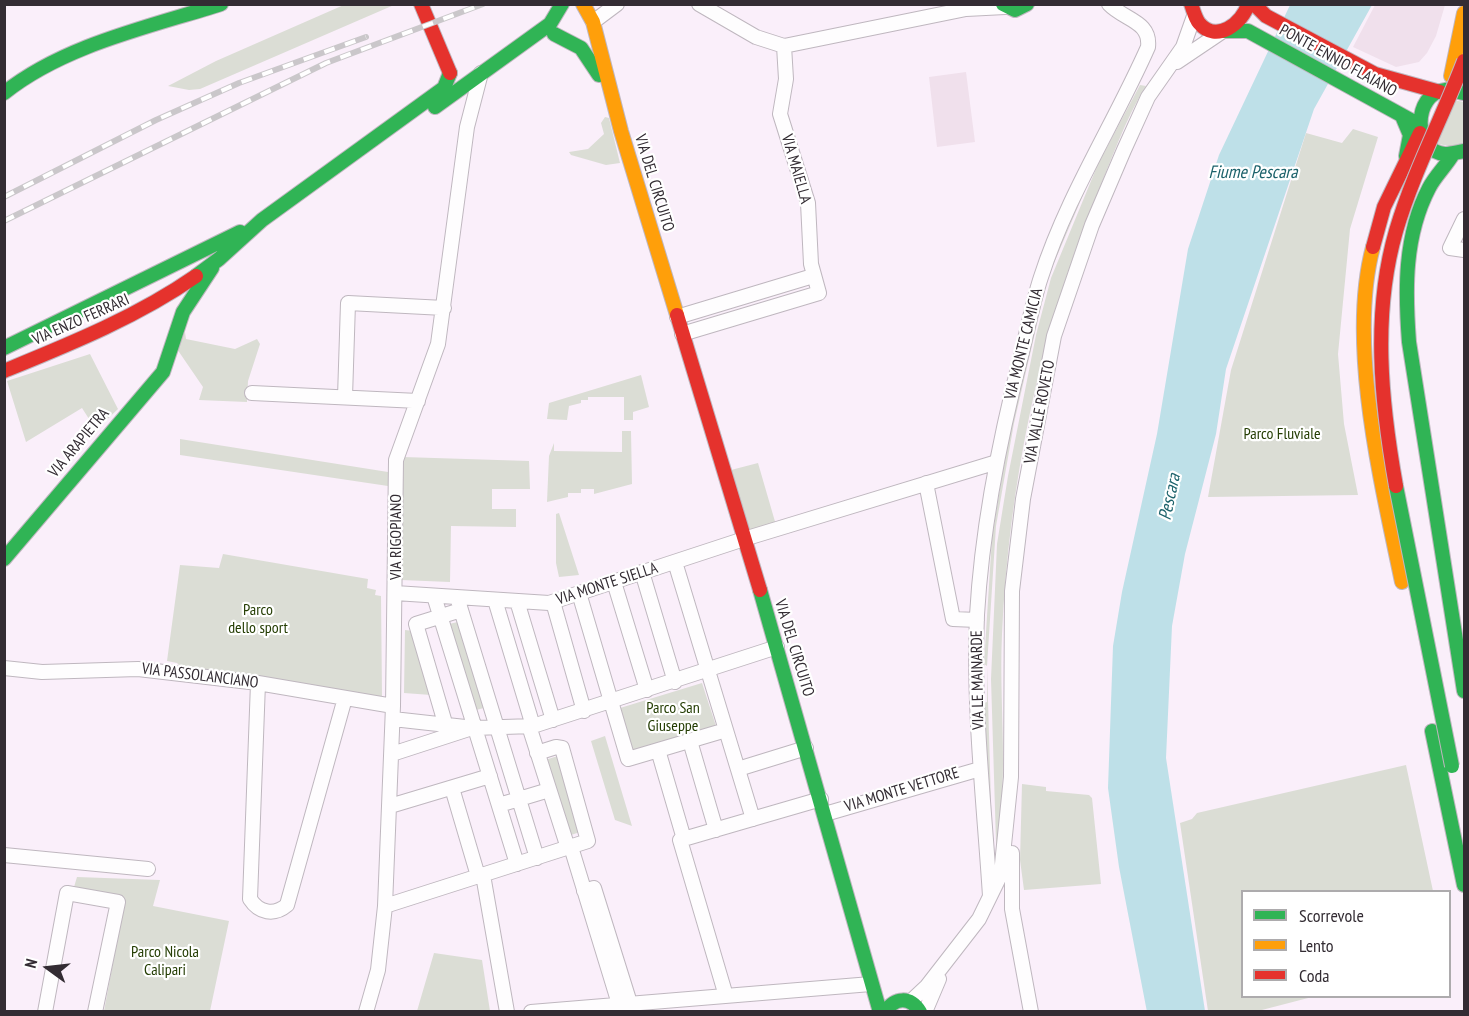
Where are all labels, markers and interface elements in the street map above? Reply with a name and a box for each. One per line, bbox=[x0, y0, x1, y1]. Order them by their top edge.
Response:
street label: PONTE ENNIO FLAIANO bbox=[1276, 21, 1400, 101]
street label: VIA DEL CIRCUITO bbox=[630, 132, 678, 234]
street label: VIA MAIELLA bbox=[777, 132, 815, 206]
water label: Fiume Pescara bbox=[1209, 162, 1297, 184]
street label: VIA MONTE CAMICIA bbox=[1001, 286, 1047, 402]
street label: VIA ENZO FERRARI bbox=[30, 290, 132, 350]
street label: VIA VALLE ROVETO bbox=[1021, 359, 1059, 465]
street label: VIA ARAPIETRA bbox=[45, 405, 113, 481]
park label: Parco Fluviale bbox=[1244, 424, 1320, 444]
water label: Pescara bbox=[1155, 472, 1185, 522]
street label: VIA RIGOPIANO bbox=[386, 494, 406, 580]
street label: VIA MONTE SIELLA bbox=[554, 559, 660, 609]
street label: VIA DEL CIRCUITO bbox=[770, 597, 818, 699]
park label: Parco dello sport bbox=[228, 600, 288, 638]
street label: VIA LE MAINARDE bbox=[968, 630, 988, 730]
street label: VIA PASSOLANCIANO bbox=[141, 659, 259, 693]
park label: Parco San Giuseppe bbox=[646, 698, 700, 736]
street label: VIA MONTE VETTORE bbox=[842, 763, 962, 817]
legend bbox=[1241, 890, 1451, 998]
text: Scorrevole bbox=[1299, 904, 1364, 927]
text: Lento bbox=[1299, 934, 1334, 957]
north arrow bbox=[18, 938, 78, 998]
park label: Parco Nicola Calipari bbox=[131, 942, 199, 980]
text: N bbox=[20, 957, 41, 970]
text: Coda bbox=[1299, 964, 1330, 987]

